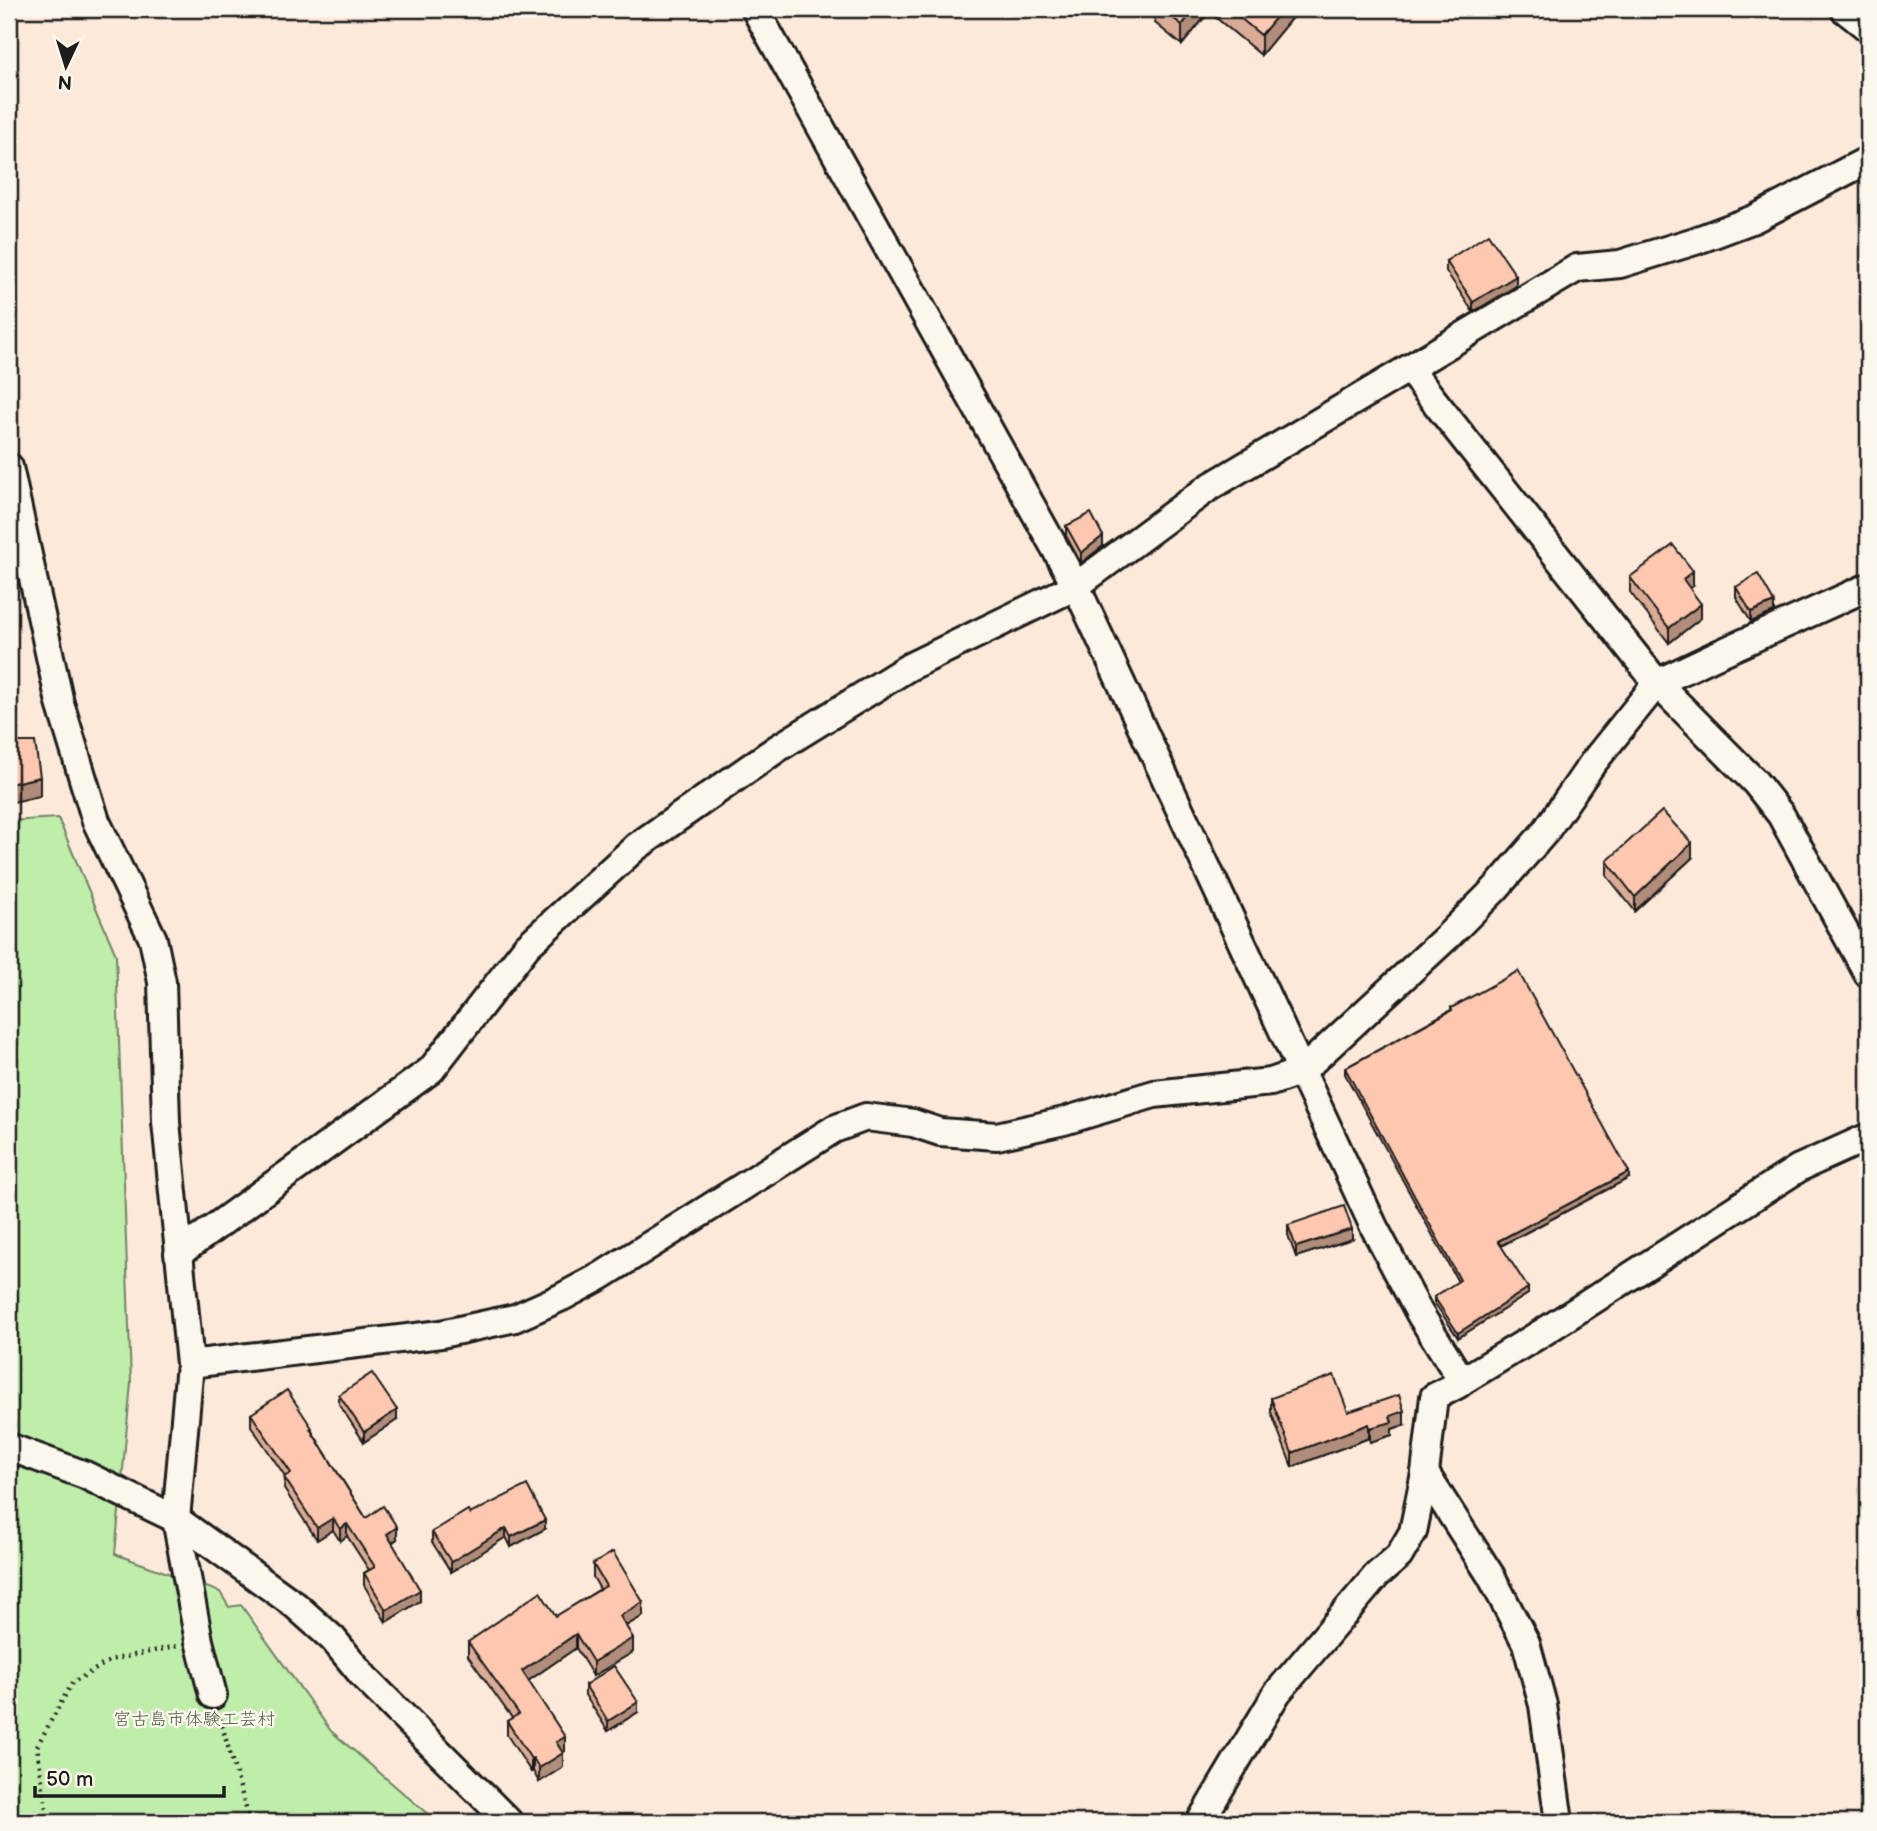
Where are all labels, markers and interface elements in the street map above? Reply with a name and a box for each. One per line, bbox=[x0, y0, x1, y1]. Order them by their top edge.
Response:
north arrow bbox=[32, 32, 102, 102]
text: N bbox=[57, 69, 73, 93]
park label: 宮古島市体験工芸村 bbox=[113, 1709, 275, 1730]
scale bar bbox=[35, 1754, 224, 1798]
text: 50 m bbox=[46, 1767, 93, 1792]

